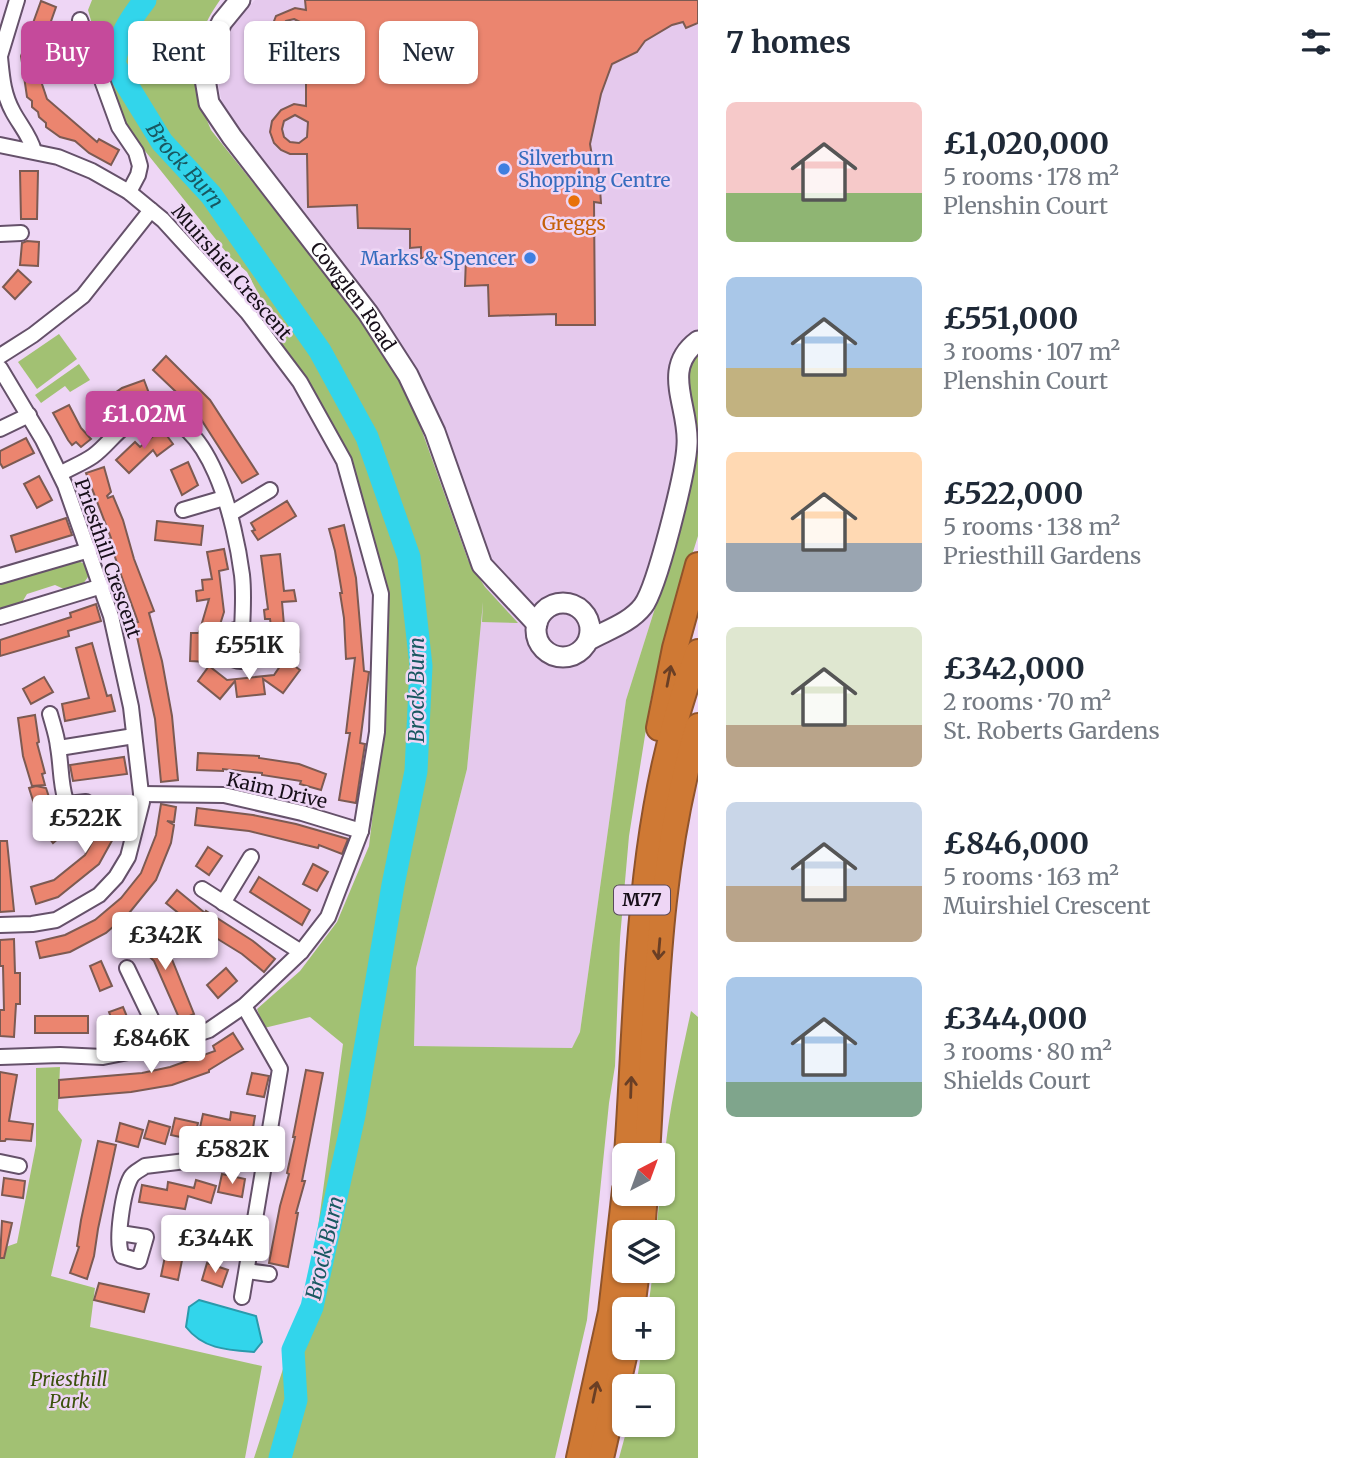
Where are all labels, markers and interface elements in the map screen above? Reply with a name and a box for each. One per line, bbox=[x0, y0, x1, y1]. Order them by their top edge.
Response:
chip: Buy bbox=[21, 21, 114, 84]
chip: Rent bbox=[128, 21, 230, 84]
chip: Filters bbox=[244, 21, 365, 84]
chip: New bbox=[379, 21, 478, 84]
text: 7 homes bbox=[726, 23, 851, 61]
icon: filters bbox=[1297, 23, 1335, 61]
water label: Brock Burn bbox=[140, 117, 230, 213]
text: £1,020,000 bbox=[943, 124, 1109, 162]
icon: home bbox=[782, 130, 866, 214]
place label: Silverburn Shopping Centre bbox=[518, 146, 671, 192]
marker: Silverburn Shopping Centre bbox=[496, 161, 512, 177]
text: 5 rooms · 178 m² bbox=[943, 162, 1119, 191]
text: Plenshin Court bbox=[943, 191, 1108, 220]
marker: Greggs bbox=[566, 193, 582, 209]
street label: Muirshiel Crescent bbox=[167, 199, 298, 345]
place label: Greggs bbox=[542, 211, 606, 235]
street label: Cowglen Road bbox=[305, 237, 401, 355]
place label: Marks & Spencer bbox=[361, 246, 516, 270]
marker: Marks & Spencer bbox=[522, 250, 538, 266]
text: £551,000 bbox=[943, 299, 1078, 337]
icon: home bbox=[782, 305, 866, 389]
text: 3 rooms · 107 m² bbox=[943, 337, 1120, 366]
text: Plenshin Court bbox=[943, 366, 1108, 395]
pin: £1.02M bbox=[87, 392, 201, 451]
text: £1.02M bbox=[102, 399, 186, 428]
text: £522,000 bbox=[943, 474, 1083, 512]
street label: Priesthill Crescent bbox=[69, 475, 147, 642]
icon: home bbox=[782, 480, 866, 564]
text: 5 rooms · 138 m² bbox=[943, 512, 1120, 541]
text: Priesthill Gardens bbox=[943, 541, 1141, 570]
pin: £551K bbox=[200, 622, 298, 682]
text: £551K bbox=[215, 630, 283, 659]
water label: Brock Burn bbox=[403, 637, 430, 743]
text: £342,000 bbox=[943, 649, 1085, 687]
icon: home bbox=[782, 655, 866, 739]
one-way arrow bbox=[663, 665, 677, 688]
text: 2 rooms · 70 m² bbox=[943, 687, 1111, 716]
text: St. Roberts Gardens bbox=[943, 716, 1160, 745]
street label: Kaim Drive bbox=[224, 767, 330, 813]
pin: £522K bbox=[36, 796, 134, 855]
text: £522K bbox=[49, 803, 121, 832]
text: £846,000 bbox=[943, 824, 1089, 862]
icon: home bbox=[782, 830, 866, 914]
text: 5 rooms · 163 m² bbox=[943, 862, 1119, 891]
road number: M77 bbox=[614, 886, 670, 915]
text: Muirshiel Crescent bbox=[943, 891, 1150, 920]
pin: £342K bbox=[116, 912, 214, 972]
text: £342K bbox=[128, 920, 202, 949]
one-way arrow bbox=[652, 937, 665, 959]
text: £344,000 bbox=[943, 999, 1087, 1037]
icon: home bbox=[782, 1005, 866, 1089]
pin: £846K bbox=[102, 1016, 200, 1075]
text: £846K bbox=[112, 1023, 190, 1052]
text: 3 rooms · 80 m² bbox=[943, 1037, 1112, 1066]
text: Shields Court bbox=[943, 1066, 1091, 1095]
one-way arrow bbox=[625, 1076, 638, 1099]
pin: £582K bbox=[183, 1126, 281, 1186]
text: £582K bbox=[195, 1134, 269, 1163]
north arrow bbox=[612, 1143, 676, 1206]
map controls bbox=[612, 1143, 675, 1437]
water label: Brock Burn bbox=[299, 1193, 350, 1302]
pin: £344K bbox=[166, 1216, 264, 1275]
button: layers bbox=[612, 1220, 675, 1283]
text: £344K bbox=[177, 1223, 253, 1252]
button: + bbox=[612, 1297, 675, 1360]
park label: Priesthill Park bbox=[31, 1367, 107, 1413]
button: − bbox=[612, 1374, 675, 1437]
one-way arrow bbox=[589, 1381, 602, 1404]

